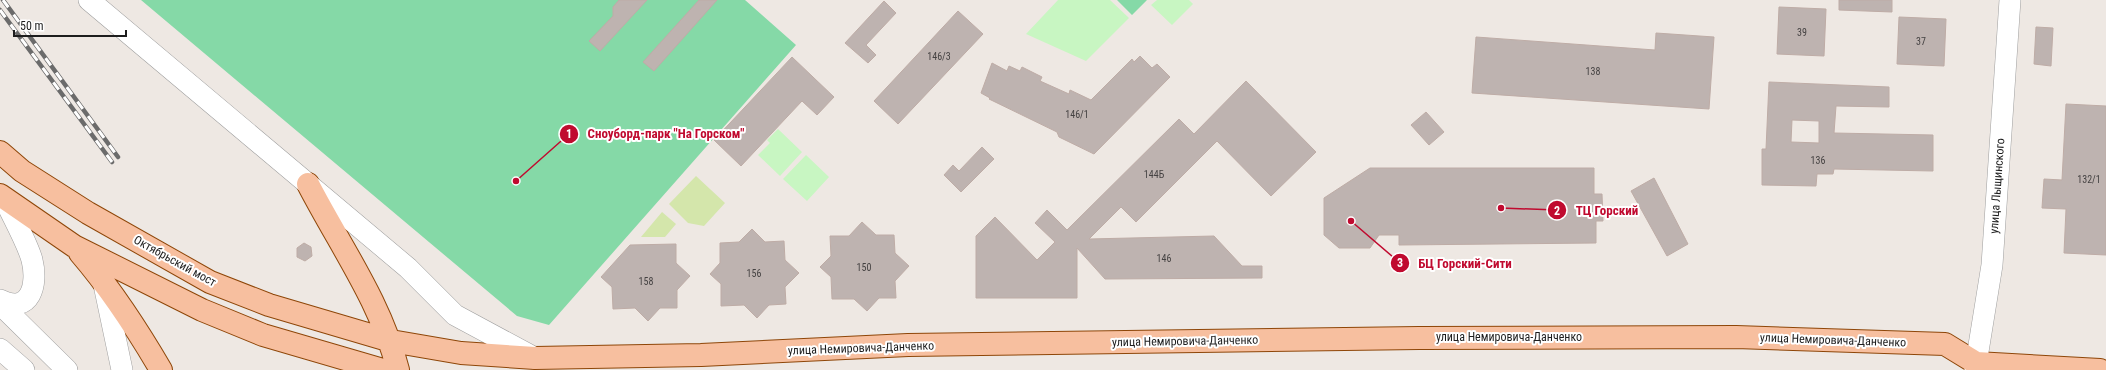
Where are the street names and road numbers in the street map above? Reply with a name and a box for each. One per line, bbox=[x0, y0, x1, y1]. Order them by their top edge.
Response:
street label: улица Лыщинского bbox=[1987, 138, 2007, 234]
street label: Октябрьский мост bbox=[131, 233, 219, 289]
street label: улица Немировича-Данченко bbox=[1436, 330, 1582, 344]
street label: улица Немировича-Данченко bbox=[1760, 330, 1906, 350]
street label: улица Немировича-Данченко bbox=[1112, 333, 1258, 349]
street label: улица Немировича-Данченко bbox=[788, 338, 934, 358]

